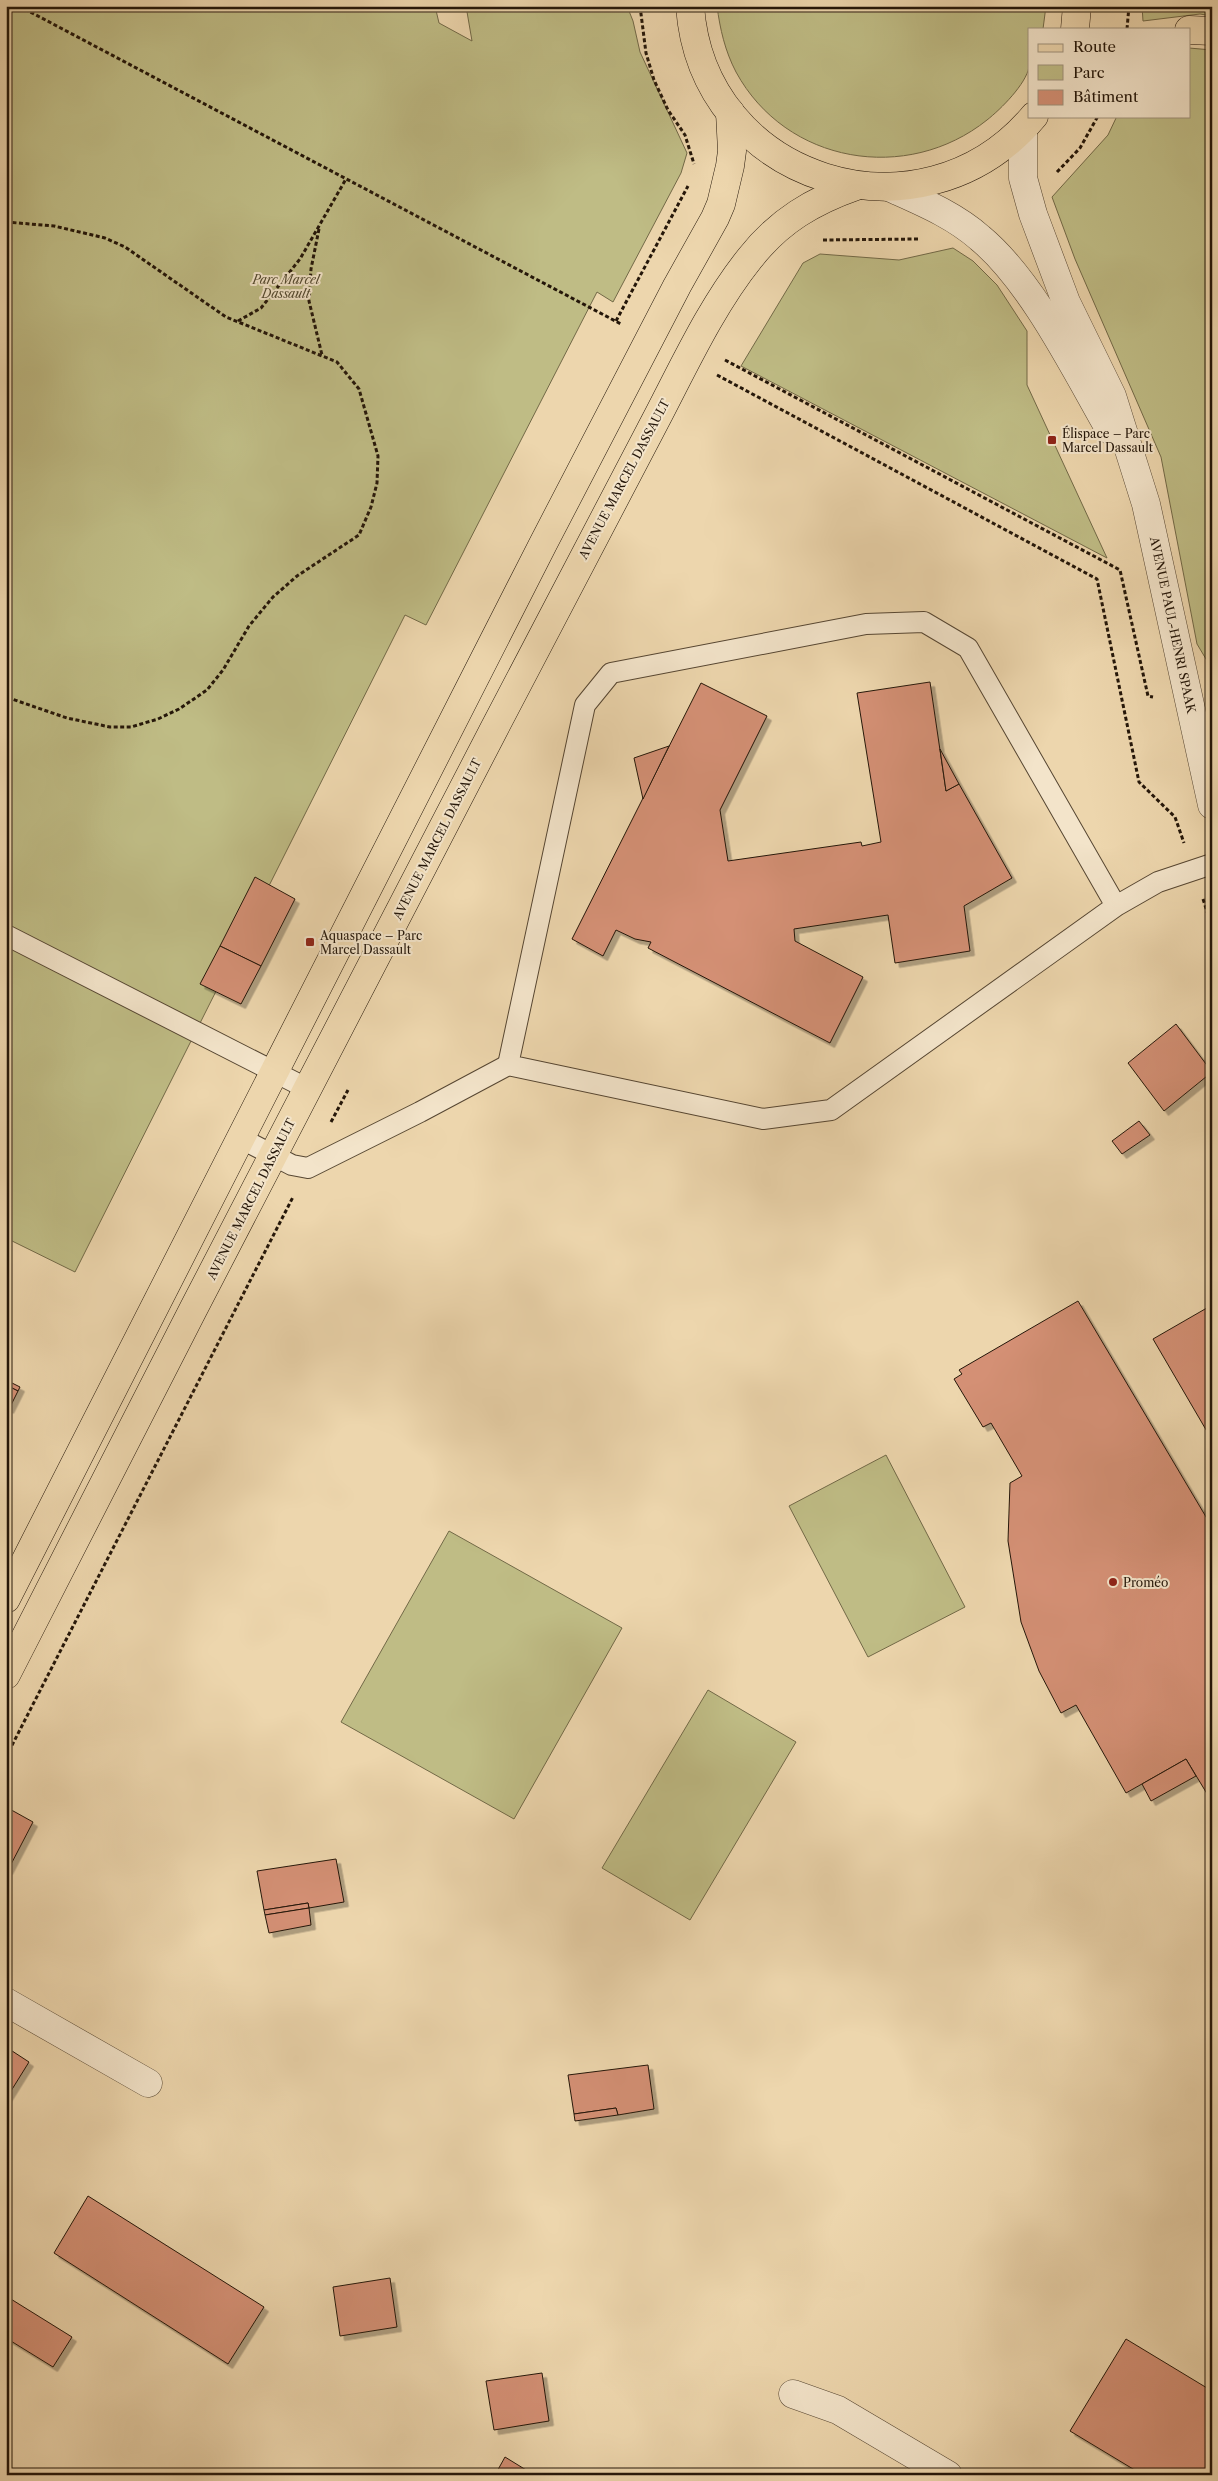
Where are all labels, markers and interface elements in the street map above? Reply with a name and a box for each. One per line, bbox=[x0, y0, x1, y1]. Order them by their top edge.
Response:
legend bbox=[1028, 28, 1190, 118]
text: Route bbox=[1073, 37, 1116, 56]
text: Parc bbox=[1073, 63, 1105, 82]
text: Bâtiment bbox=[1073, 87, 1139, 106]
park label: Parc Marcel Dassault bbox=[251, 272, 321, 301]
street label: AVENUE MARCEL DASSAULT bbox=[575, 396, 673, 562]
place label: Élispace – Parc Marcel Dassault bbox=[1062, 425, 1154, 455]
marker: Élispace – Parc Marcel Dassault bbox=[1046, 434, 1058, 446]
street label: AVENUE PAUL-HENRI SPAAK bbox=[1147, 534, 1199, 715]
street label: AVENUE MARCEL DASSAULT bbox=[389, 756, 484, 923]
place label: Aquaspace – Parc Marcel Dassault bbox=[319, 928, 422, 957]
marker: Aquaspace – Parc Marcel Dassault bbox=[304, 936, 316, 948]
street label: AVENUE MARCEL DASSAULT bbox=[203, 1116, 298, 1283]
place label: Proméo bbox=[1123, 1575, 1168, 1590]
marker: Proméo bbox=[1107, 1576, 1119, 1588]

